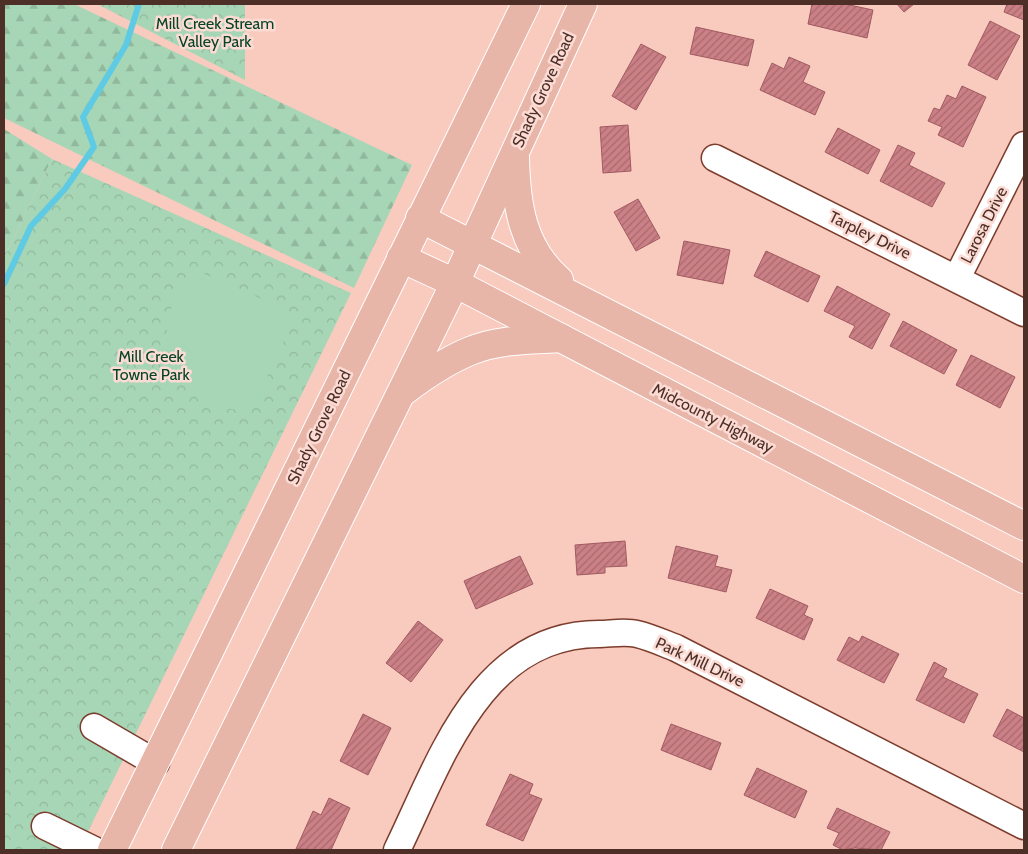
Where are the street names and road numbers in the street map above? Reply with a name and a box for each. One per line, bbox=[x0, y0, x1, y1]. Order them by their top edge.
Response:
street label: Shady Grove Road bbox=[508, 30, 578, 150]
street label: Larosa Drive bbox=[957, 184, 1011, 266]
street label: Tarpley Drive bbox=[826, 207, 914, 263]
street label: Shady Grove Road bbox=[283, 367, 355, 487]
street label: Midcounty Highway bbox=[649, 379, 777, 457]
street label: Park Mill Drive bbox=[653, 633, 747, 691]

